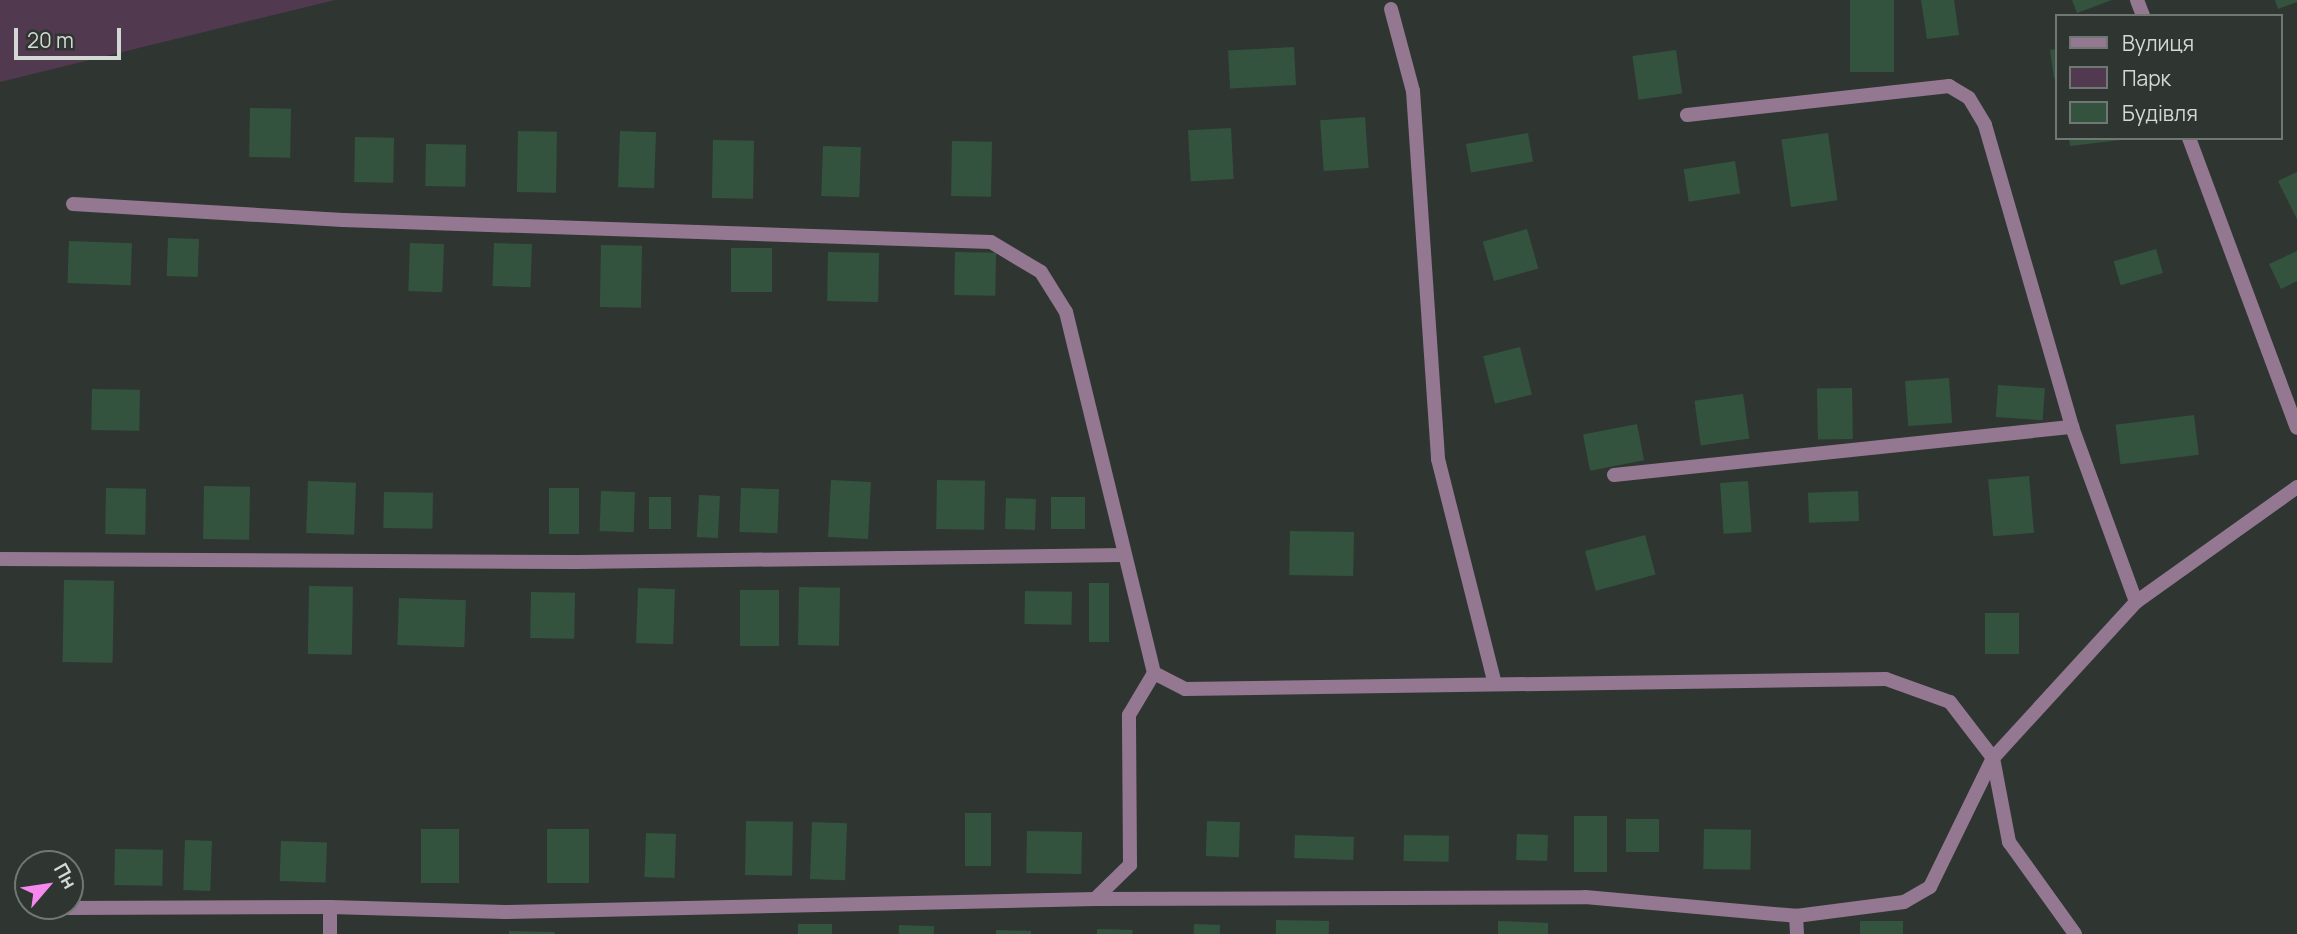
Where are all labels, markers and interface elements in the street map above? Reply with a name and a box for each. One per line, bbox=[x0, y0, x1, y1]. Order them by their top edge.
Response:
scale bar bbox=[18, 14, 124, 58]
legend bbox=[2056, 14, 2283, 140]
text: 20 m bbox=[27, 26, 74, 54]
text: Вулиця bbox=[2122, 29, 2194, 57]
text: Парк bbox=[2122, 64, 2171, 92]
text: Будівля bbox=[2122, 99, 2198, 127]
north arrow bbox=[14, 850, 84, 920]
text: Пн bbox=[48, 858, 83, 893]

